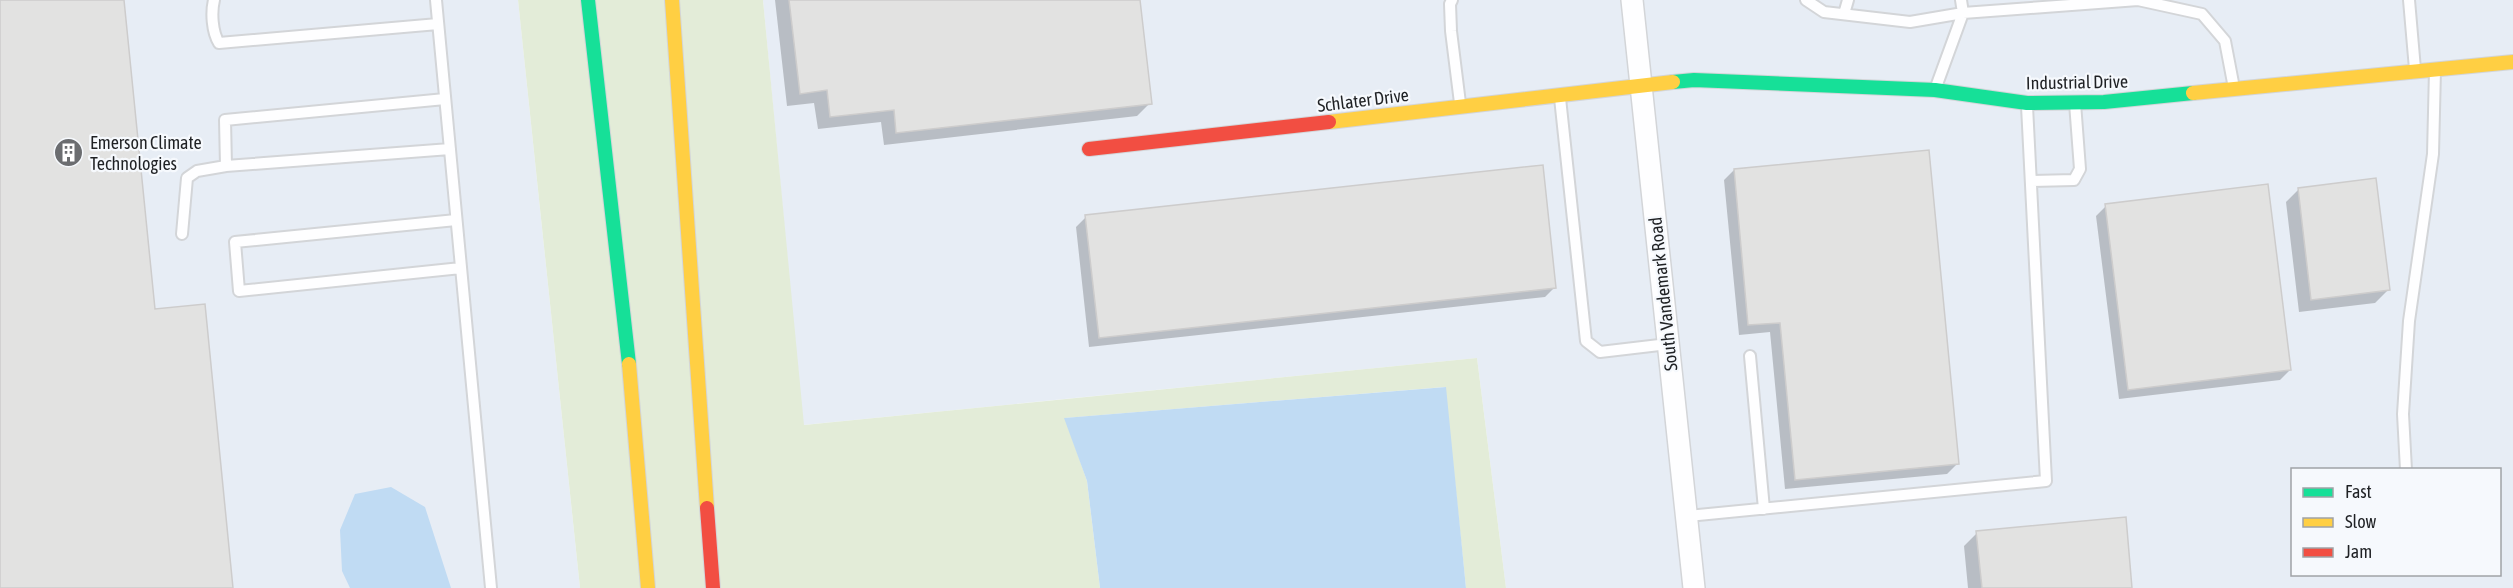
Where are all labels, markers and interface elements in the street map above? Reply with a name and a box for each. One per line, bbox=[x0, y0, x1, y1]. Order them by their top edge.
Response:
street label: Industrial Drive bbox=[2026, 71, 2128, 93]
street label: Schlater Drive bbox=[1316, 84, 1410, 116]
place label: Emerson Climate Technologies bbox=[90, 132, 202, 174]
building icon: Emerson Climate Technologies bbox=[53, 136, 85, 168]
street label: South Vandemark Road bbox=[1644, 216, 1682, 372]
legend bbox=[2291, 468, 2501, 576]
text: Fast bbox=[2345, 481, 2372, 502]
text: Slow bbox=[2345, 511, 2376, 532]
text: Jam bbox=[2345, 541, 2372, 562]

